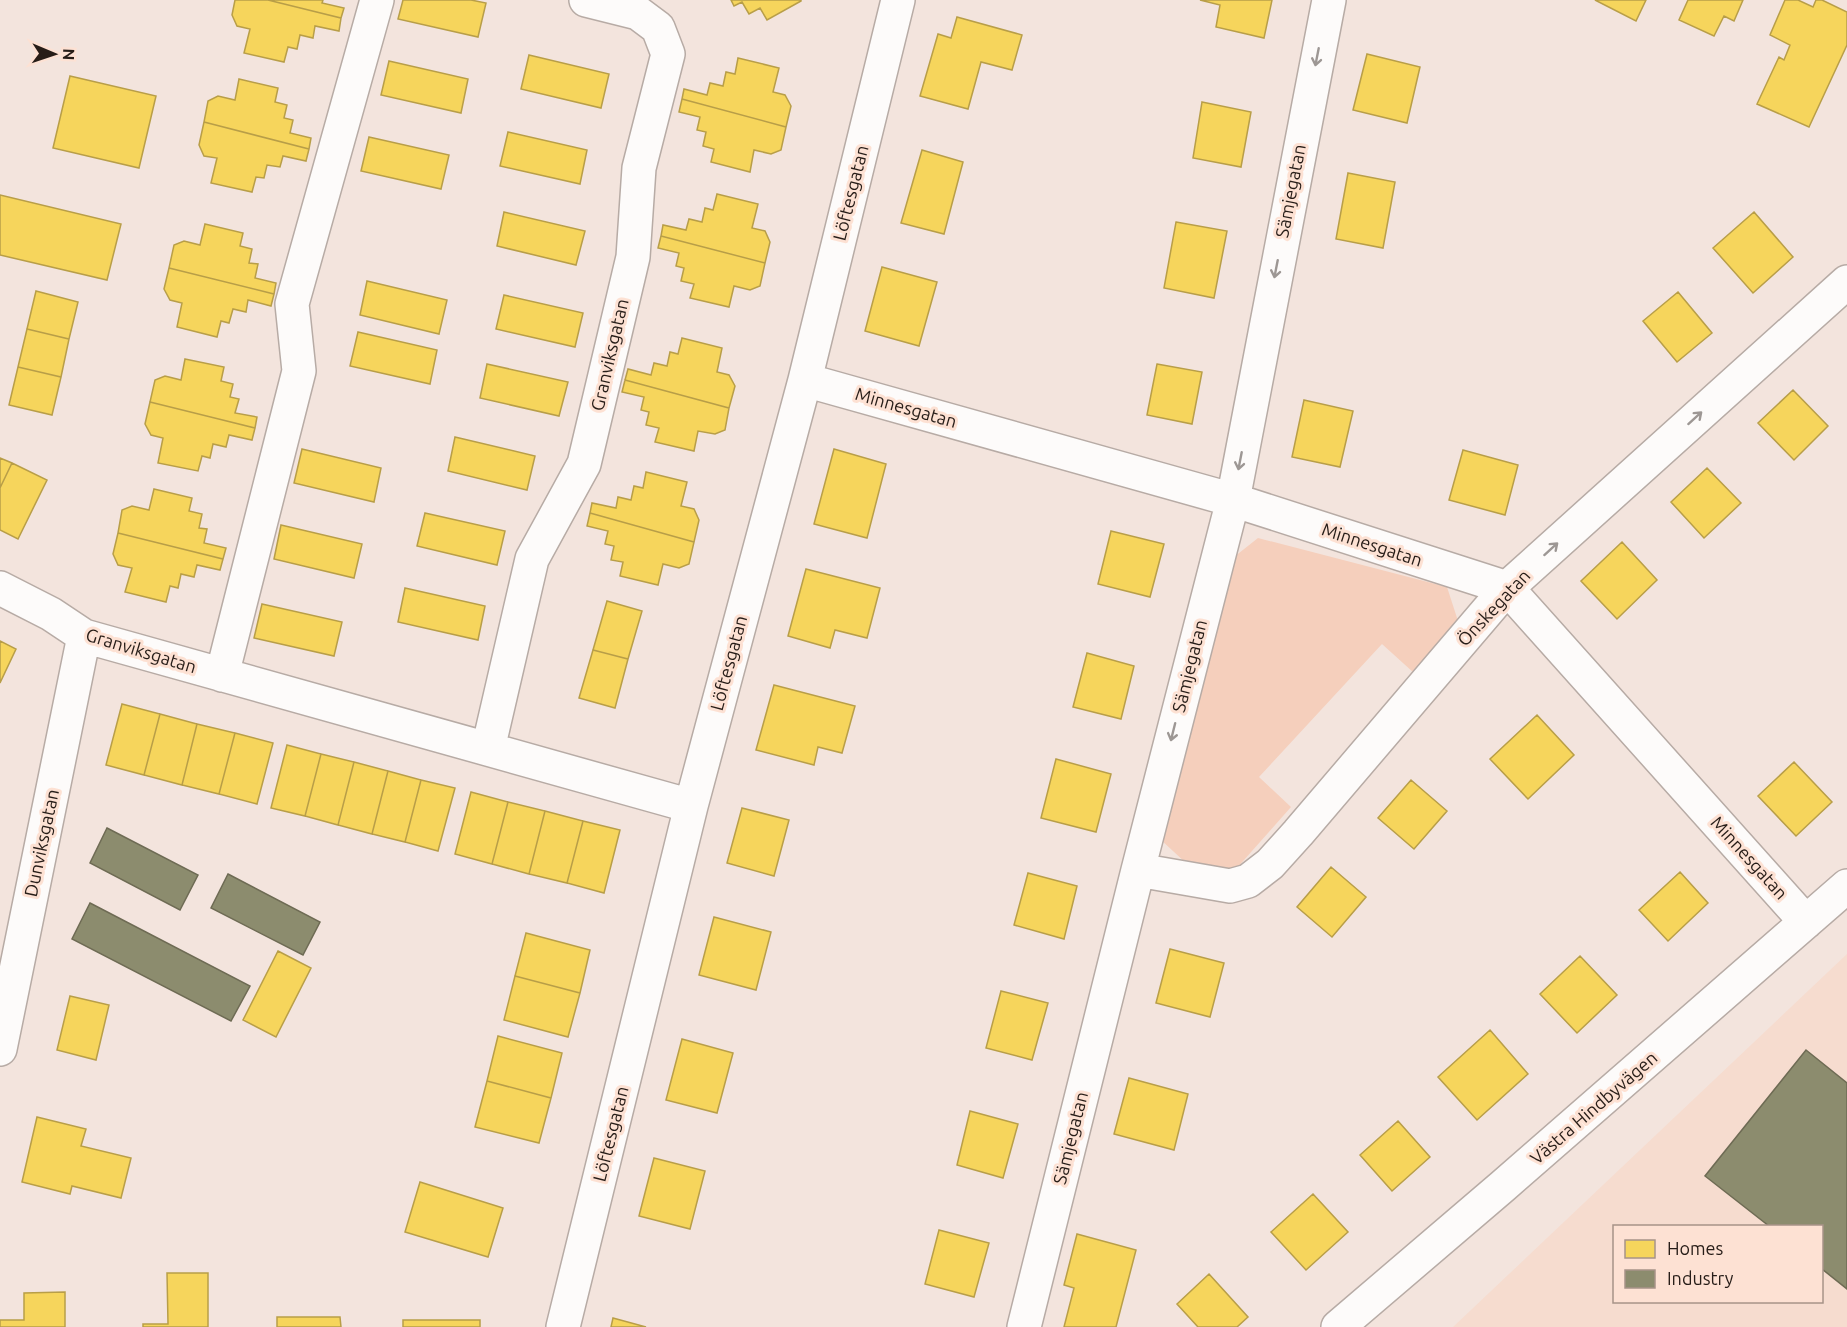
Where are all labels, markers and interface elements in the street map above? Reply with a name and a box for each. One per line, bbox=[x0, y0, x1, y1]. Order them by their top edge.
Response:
north arrow bbox=[24, 24, 84, 84]
one-way arrow bbox=[1311, 47, 1322, 67]
text: N bbox=[60, 48, 78, 61]
street label: Sämjegatan bbox=[1271, 142, 1309, 239]
street label: Löftesgatan bbox=[829, 143, 872, 242]
one-way arrow bbox=[1271, 259, 1282, 279]
street label: Granviksgatan bbox=[586, 297, 632, 413]
street label: Minnesgatan bbox=[853, 383, 959, 431]
one-way arrow bbox=[1688, 411, 1703, 425]
one-way arrow bbox=[1234, 451, 1245, 470]
street label: Minnesgatan bbox=[1320, 518, 1425, 570]
one-way arrow bbox=[1543, 542, 1558, 556]
street label: Önskegatan bbox=[1453, 565, 1534, 650]
street label: Löftesgatan bbox=[706, 613, 750, 712]
street label: Sämjegatan bbox=[1168, 617, 1210, 714]
street label: Granviksgatan bbox=[84, 624, 199, 676]
one-way arrow bbox=[1167, 722, 1178, 741]
street label: Dunviksgatan bbox=[20, 787, 62, 898]
street label: Minnesgatan bbox=[1707, 812, 1792, 903]
street label: Västra Hindbyvägen bbox=[1526, 1047, 1661, 1168]
street label: Löftesgatan bbox=[589, 1084, 632, 1183]
street label: Sämjegatan bbox=[1049, 1089, 1091, 1186]
legend bbox=[1613, 1225, 1823, 1303]
text: Homes bbox=[1667, 1238, 1724, 1258]
text: Industry bbox=[1667, 1268, 1734, 1288]

